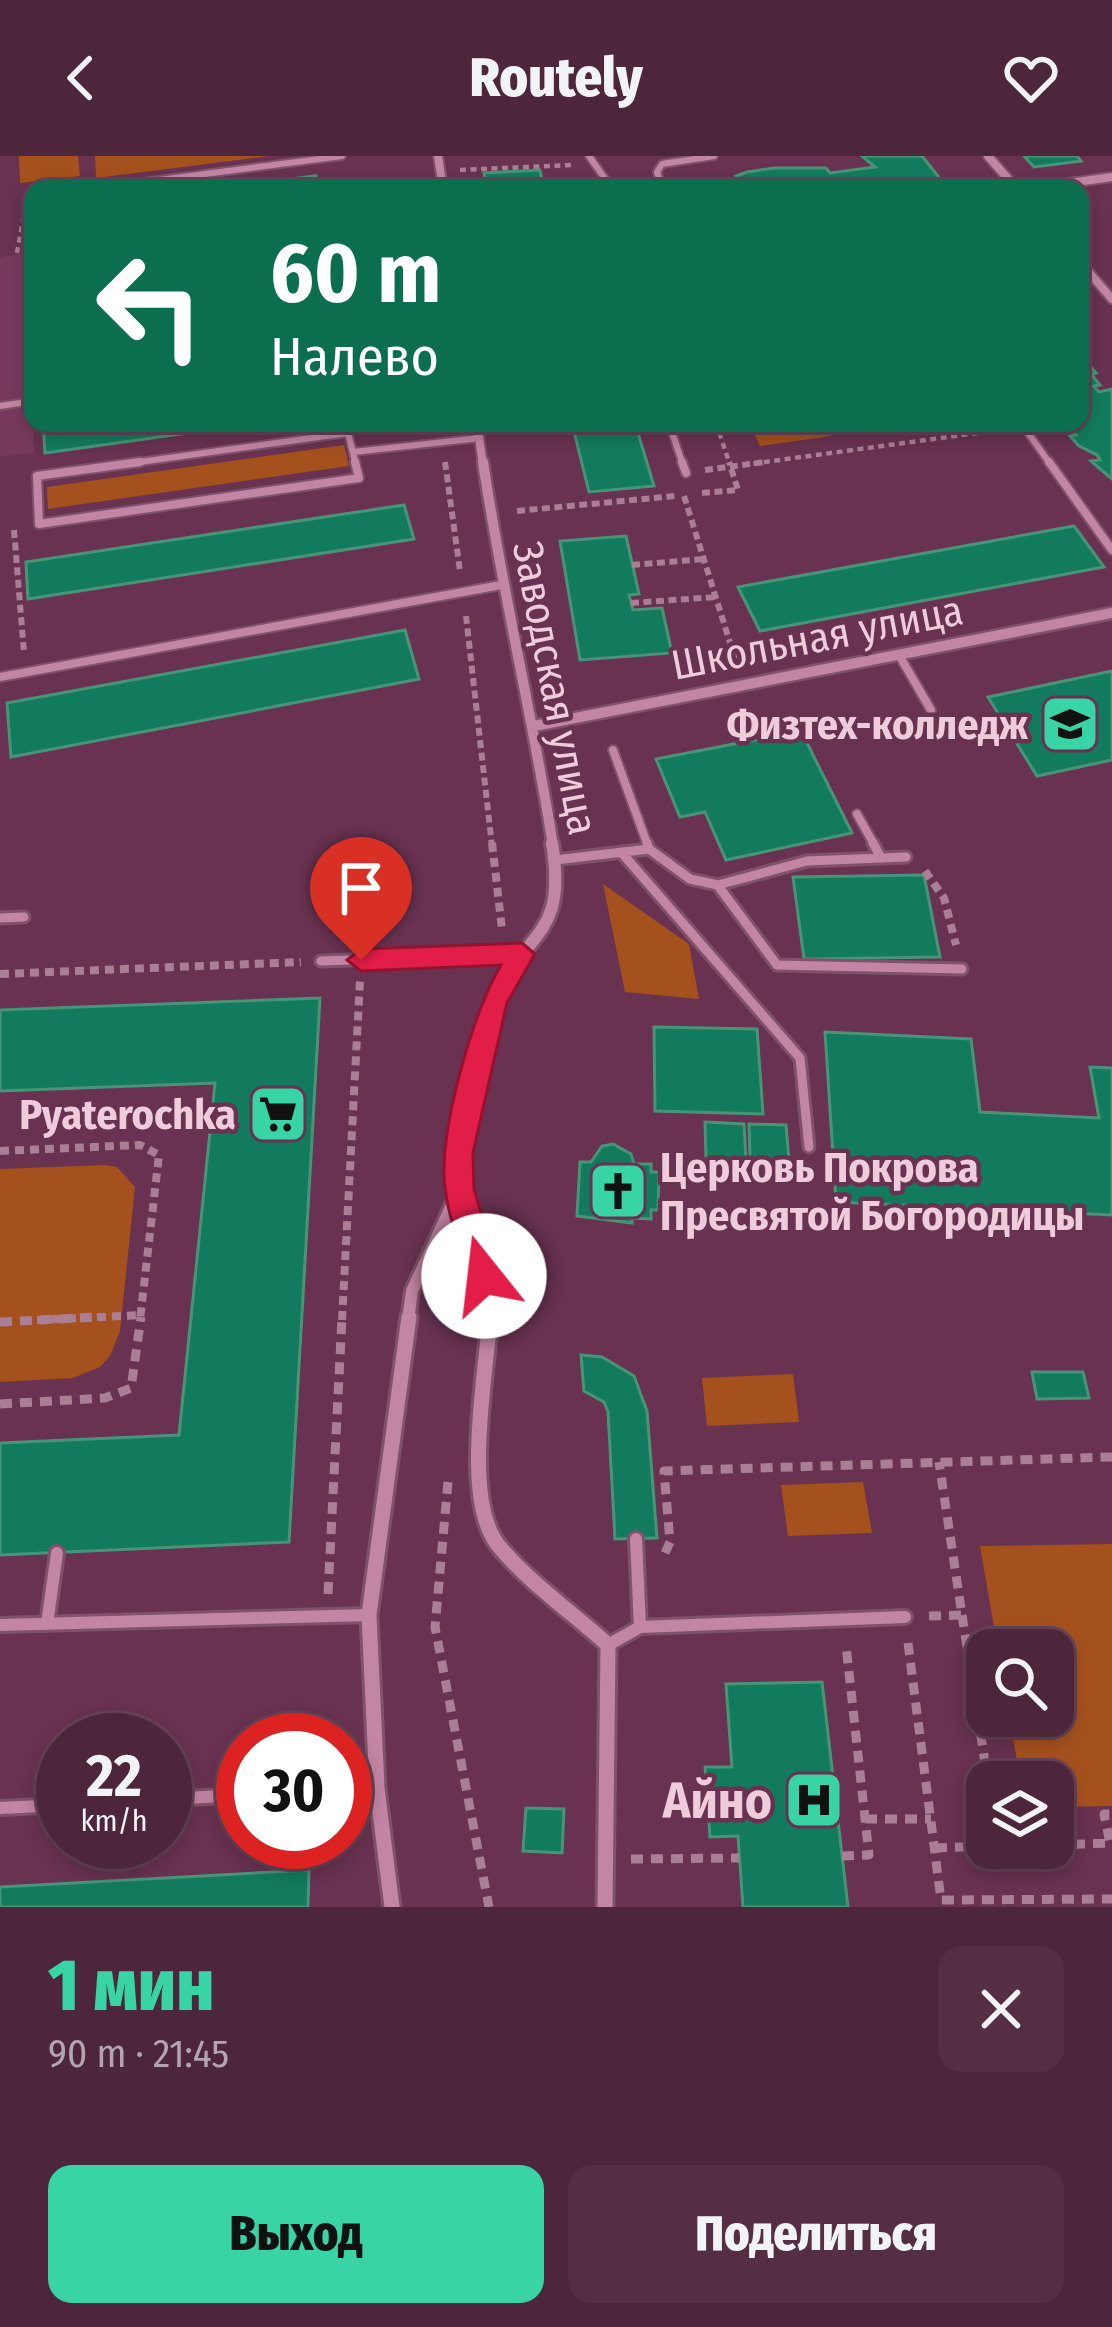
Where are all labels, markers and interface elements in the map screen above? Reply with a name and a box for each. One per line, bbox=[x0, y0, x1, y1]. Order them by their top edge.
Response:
icon: back bbox=[48, 45, 114, 111]
icon: heart bbox=[998, 45, 1064, 111]
text: Routely bbox=[469, 46, 643, 110]
text: 60 m bbox=[270, 223, 441, 324]
icon: left bbox=[72, 228, 228, 384]
text: Налево bbox=[270, 325, 439, 389]
street label: Заводская улица bbox=[502, 537, 608, 839]
street label: Школьная улица bbox=[667, 585, 967, 691]
school or university icon: Физтех-колледж bbox=[1039, 693, 1101, 755]
place label: Физтех-колледж bbox=[727, 700, 1028, 750]
pin bbox=[310, 837, 412, 960]
icon: arrive bbox=[328, 855, 394, 921]
supermarket icon: Pyaterochka bbox=[247, 1083, 309, 1145]
place label: Pyaterochka bbox=[19, 1090, 236, 1140]
place label: Церковь Покрова Пресвятой Богородицы bbox=[660, 1143, 1084, 1241]
church icon: Церковь Покрова Пресвятой Богородицы bbox=[587, 1160, 649, 1222]
position arrow bbox=[421, 1213, 547, 1339]
map controls bbox=[966, 1629, 1074, 1869]
button: search bbox=[966, 1629, 1074, 1737]
speed limit sign: 30 bbox=[216, 1713, 372, 1869]
text: 22 bbox=[86, 1740, 142, 1812]
button: layers bbox=[966, 1761, 1074, 1869]
hospital icon: Айно bbox=[783, 1769, 845, 1831]
place label: Айно bbox=[662, 1770, 772, 1832]
text: km/h bbox=[81, 1803, 147, 1839]
text: 1 мин bbox=[48, 1943, 214, 2029]
button: close bbox=[938, 1946, 1064, 2072]
text: 90 m · 21:45 bbox=[48, 2031, 229, 2077]
button: Выход bbox=[48, 2165, 544, 2303]
button: Поделиться bbox=[568, 2165, 1064, 2303]

